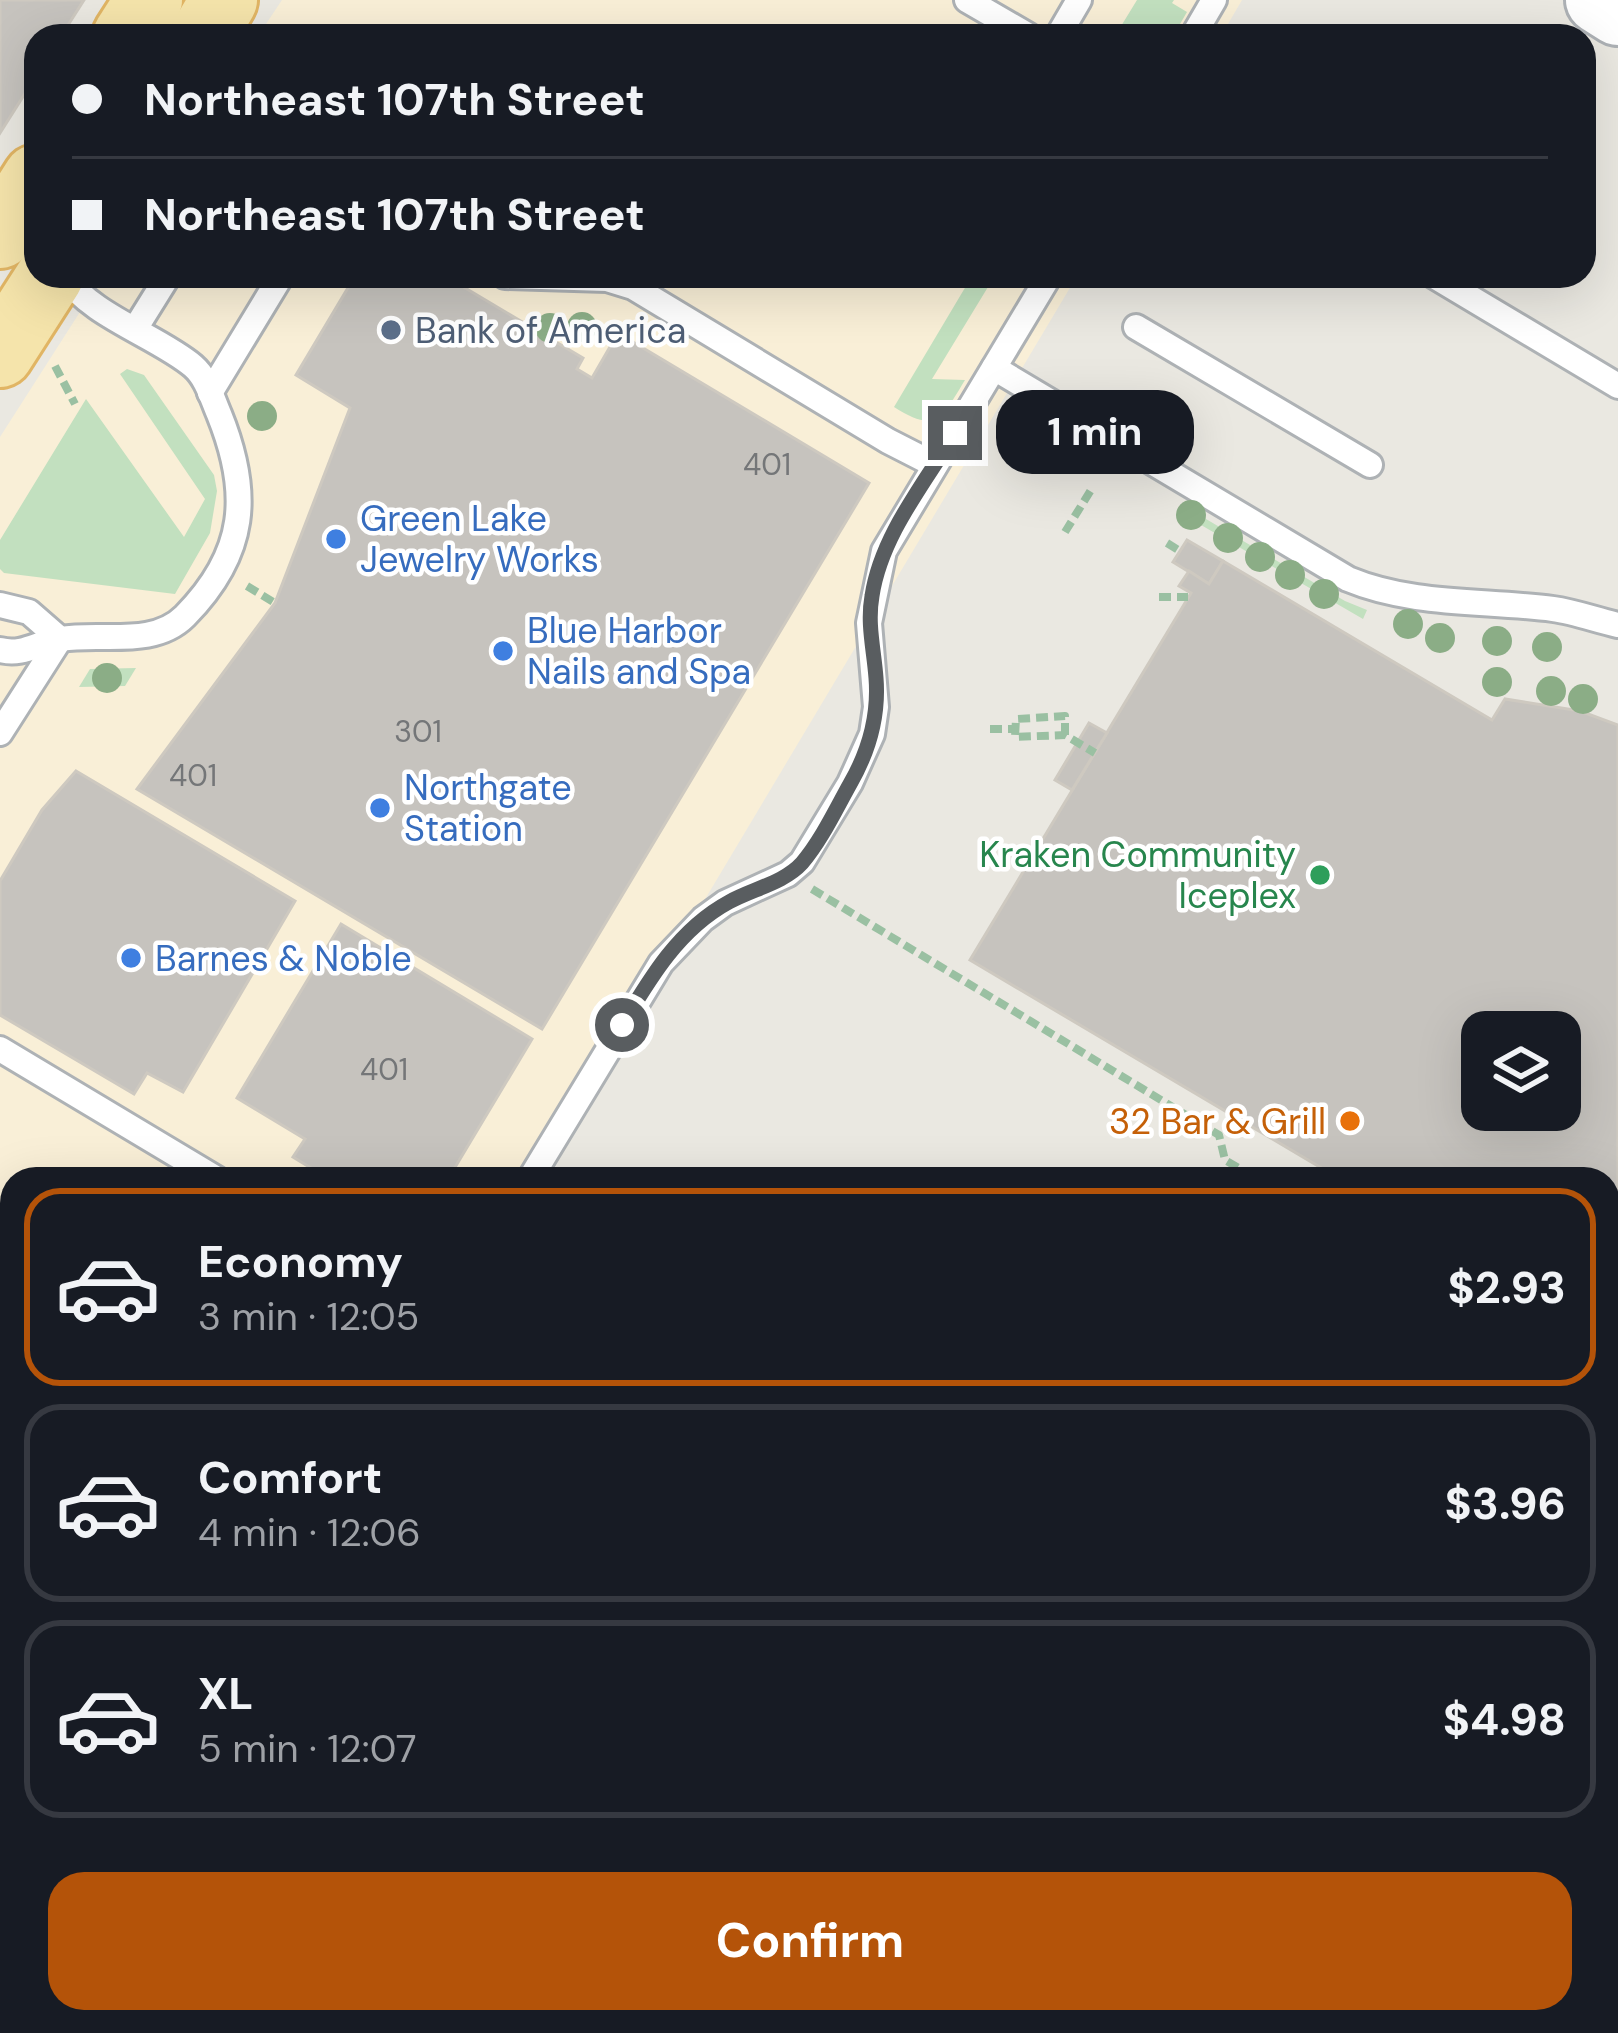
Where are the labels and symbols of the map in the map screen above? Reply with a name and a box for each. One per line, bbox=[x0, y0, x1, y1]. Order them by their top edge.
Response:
place label: Bank of America bbox=[415, 307, 686, 354]
marker: Bank of America bbox=[378, 317, 404, 343]
callout: 1 min bbox=[997, 391, 1195, 475]
route end bbox=[928, 406, 982, 460]
house number: 401 bbox=[743, 445, 791, 484]
place label: Green Lake Jewelry Works bbox=[360, 495, 599, 583]
marker: Green Lake Jewelry Works bbox=[323, 526, 349, 552]
place label: Blue Harbor Nails and Spa bbox=[527, 607, 751, 695]
marker: Blue Harbor Nails and Spa bbox=[490, 638, 516, 664]
house number: 301 bbox=[394, 712, 442, 751]
house number: 401 bbox=[169, 756, 217, 795]
place label: Northgate Station bbox=[404, 764, 572, 852]
marker: Northgate Station bbox=[367, 795, 393, 821]
place label: Kraken Community Iceplex bbox=[979, 831, 1296, 919]
marker: Kraken Community Iceplex bbox=[1307, 862, 1333, 888]
place label: Barnes & Noble bbox=[155, 935, 412, 982]
marker: Barnes & Noble bbox=[118, 945, 144, 971]
route start bbox=[595, 998, 649, 1052]
house number: 401 bbox=[360, 1050, 408, 1089]
place label: 32 Bar & Grill bbox=[1109, 1098, 1326, 1145]
marker: 32 Bar & Grill bbox=[1337, 1108, 1363, 1134]

